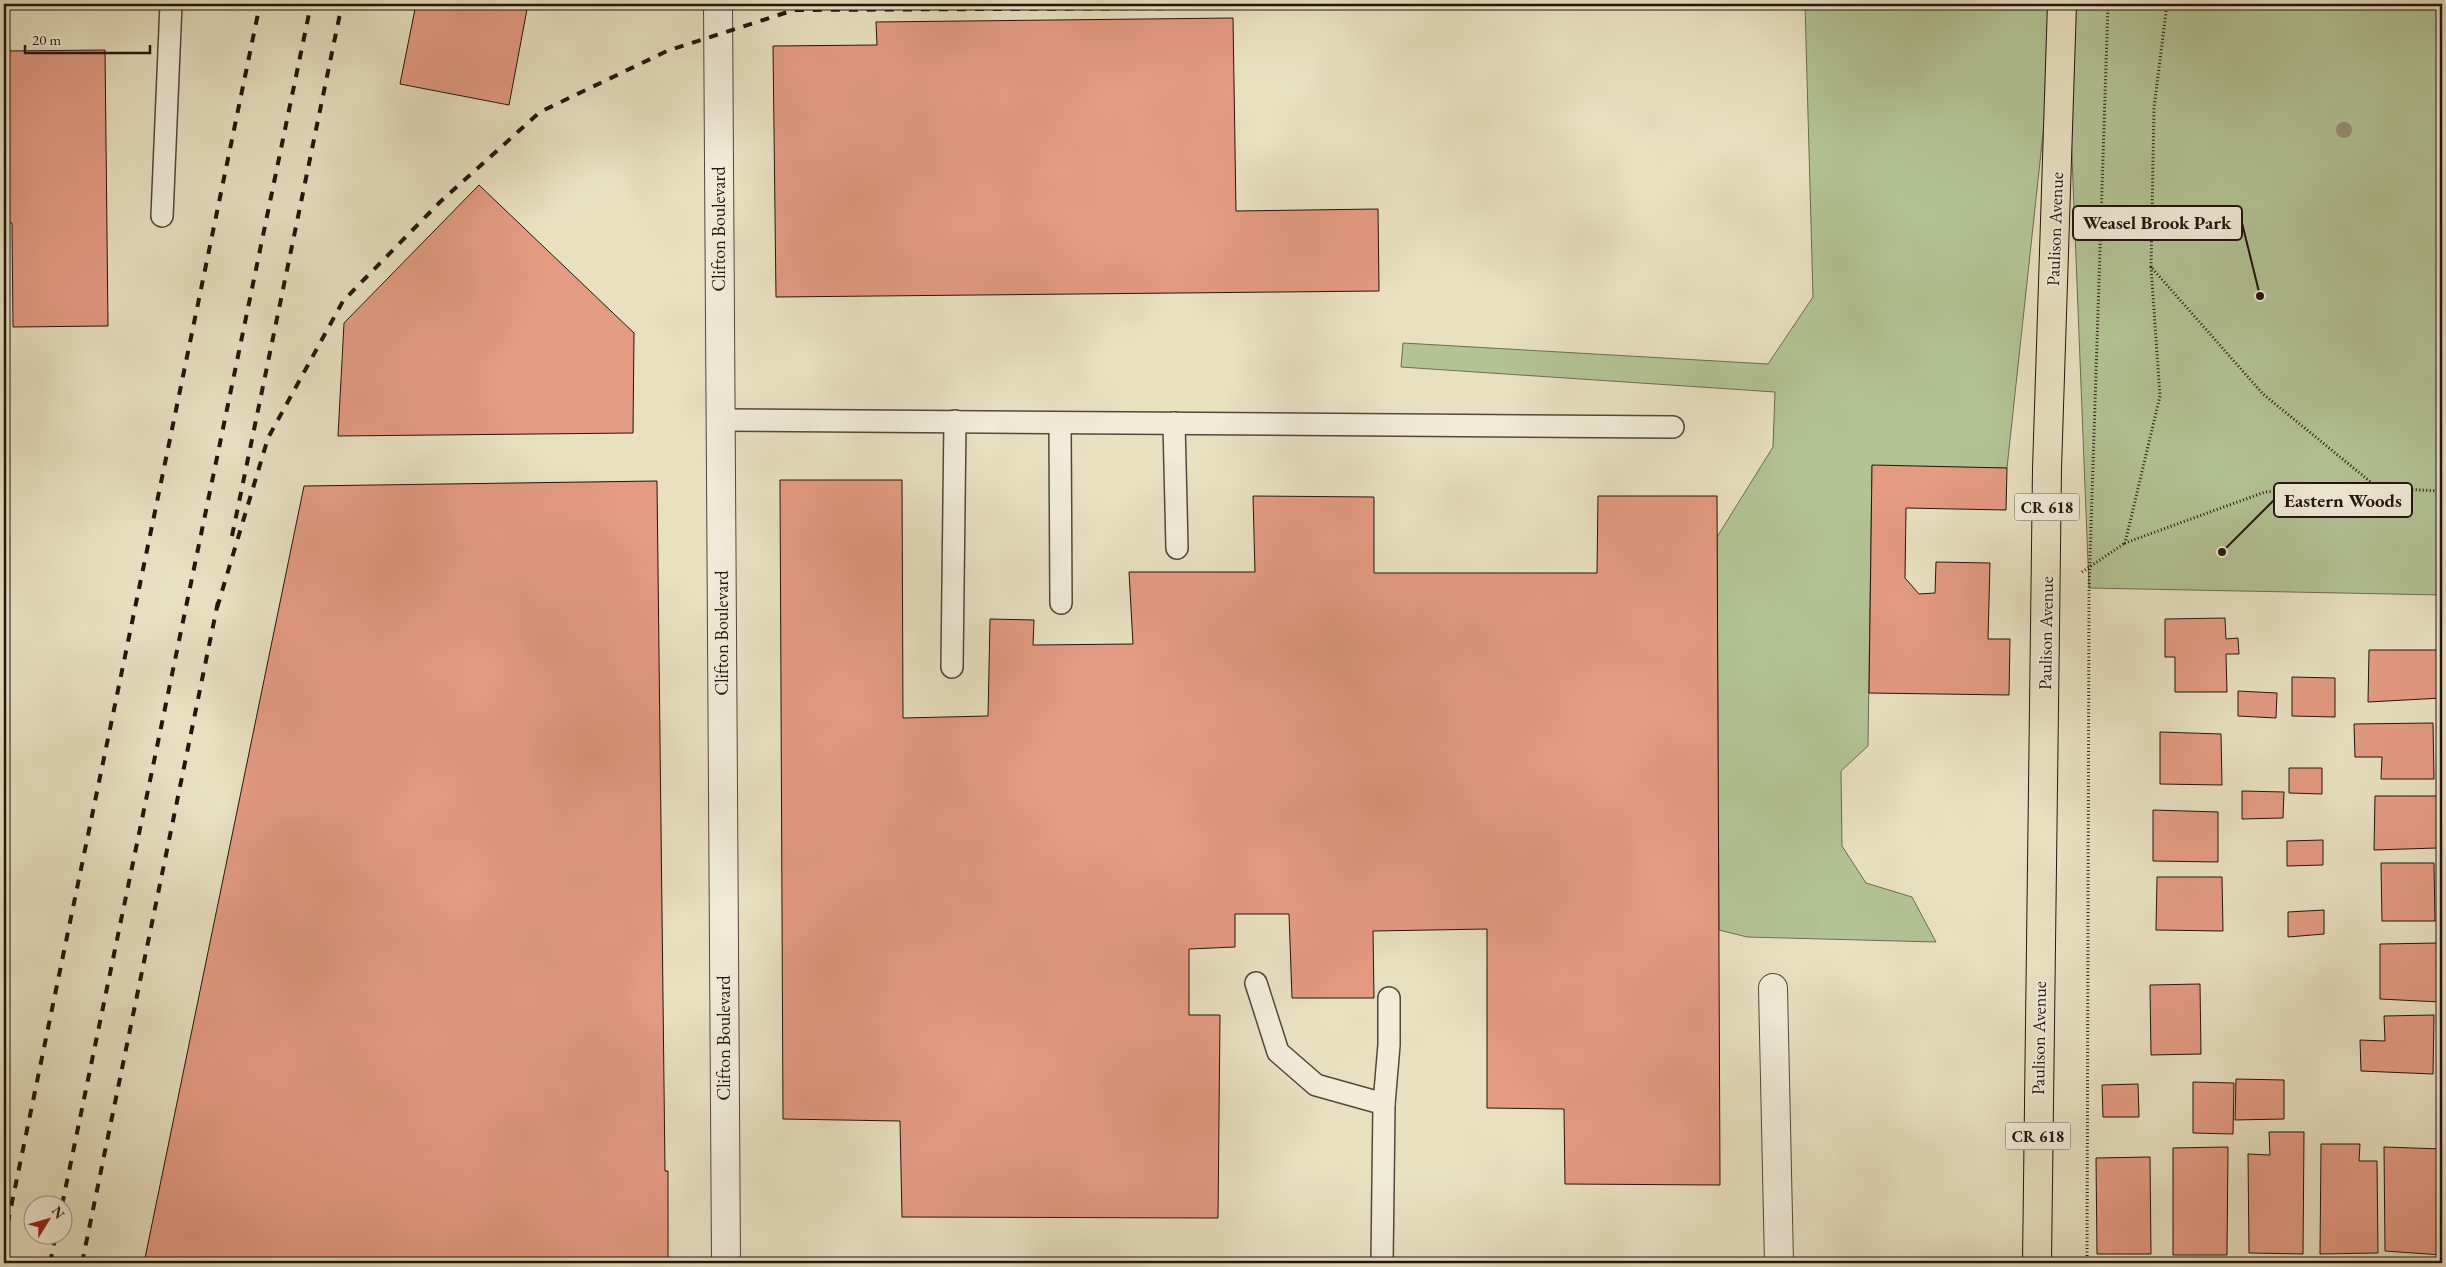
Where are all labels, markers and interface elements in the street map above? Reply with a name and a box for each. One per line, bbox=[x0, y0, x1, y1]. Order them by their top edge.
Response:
scale bar bbox=[25, 22, 150, 54]
text: 20 m bbox=[32, 30, 61, 49]
street label: Clifton Boulevard bbox=[707, 166, 730, 292]
street label: Paulison Avenue bbox=[2041, 172, 2068, 286]
callout: Weasel Brook Park bbox=[2073, 206, 2242, 240]
text: Weasel Brook Park bbox=[2083, 210, 2232, 235]
callout: Eastern Woods bbox=[2274, 483, 2412, 517]
text: Eastern Woods bbox=[2284, 488, 2402, 513]
road number: CR 618 bbox=[2014, 494, 2080, 520]
street label: Clifton Boulevard bbox=[710, 570, 733, 696]
street label: Paulison Avenue bbox=[2033, 576, 2058, 690]
street label: Clifton Boulevard bbox=[712, 975, 735, 1101]
street label: Paulison Avenue bbox=[2026, 981, 2051, 1095]
road number: CR 618 bbox=[2006, 1122, 2070, 1150]
north arrow bbox=[22, 1194, 72, 1244]
text: N bbox=[48, 1202, 69, 1223]

